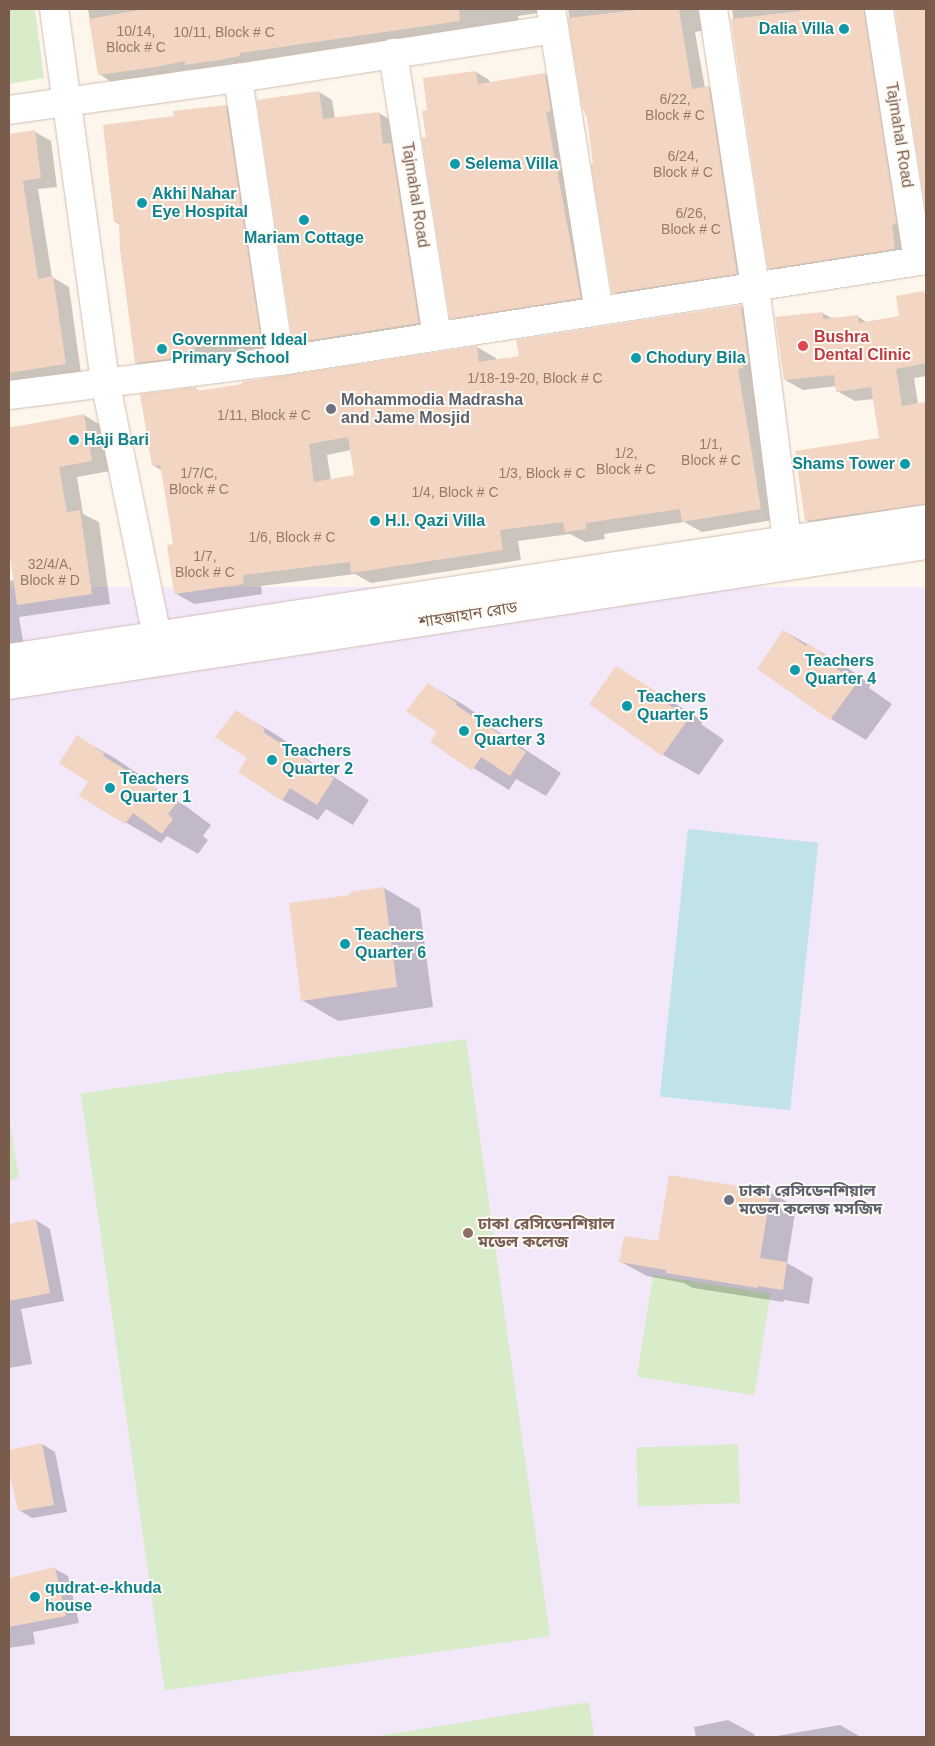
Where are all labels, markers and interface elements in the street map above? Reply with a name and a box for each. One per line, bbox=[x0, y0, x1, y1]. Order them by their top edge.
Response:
place label: Dalia Villa bbox=[759, 19, 834, 39]
house number: 10/14, Block # C bbox=[106, 23, 166, 56]
marker: Dalia Villa bbox=[838, 23, 850, 35]
house number: 10/11, Block # C bbox=[173, 24, 275, 40]
street label: Tajmahal Road bbox=[881, 81, 917, 189]
house number: 6/22, Block # C bbox=[645, 91, 705, 124]
street label: Tajmahal Road bbox=[397, 141, 433, 249]
house number: 6/24, Block # C bbox=[653, 148, 713, 180]
place label: Selema Villa bbox=[465, 154, 558, 174]
marker: Selema Villa bbox=[449, 158, 461, 170]
place label: Akhi Nahar Eye Hospital bbox=[152, 184, 248, 222]
marker: Akhi Nahar Eye Hospital bbox=[136, 197, 148, 209]
house number: 6/26, Block # C bbox=[661, 205, 721, 238]
marker: Mariam Cottage bbox=[298, 214, 310, 226]
place label: Mariam Cottage bbox=[244, 228, 364, 248]
place label: Bushra Dental Clinic bbox=[814, 327, 911, 365]
place label: Government Ideal Primary School bbox=[172, 330, 307, 368]
marker: Bushra Dental Clinic bbox=[796, 339, 810, 353]
marker: Government Ideal Primary School bbox=[156, 343, 168, 355]
place label: Chodury Bila bbox=[646, 348, 746, 368]
marker: Chodury Bila bbox=[630, 352, 642, 364]
house number: 1/18-19-20, Block # C bbox=[467, 370, 603, 386]
place label: Mohammodia Madrasha and Jame Mosjid bbox=[341, 390, 523, 428]
marker: Mohammodia Madrasha and Jame Mosjid bbox=[325, 403, 337, 415]
house number: 1/11, Block # C bbox=[217, 407, 311, 423]
place label: Haji Bari bbox=[84, 430, 149, 450]
marker: Haji Bari bbox=[68, 434, 80, 446]
house number: 1/1, Block # C bbox=[681, 436, 741, 468]
house number: 1/2, Block # C bbox=[596, 445, 656, 478]
place label: Shams Tower bbox=[792, 454, 895, 474]
marker: Shams Tower bbox=[899, 458, 911, 470]
house number: 1/7/C, Block # C bbox=[169, 465, 229, 498]
house number: 1/3, Block # C bbox=[498, 465, 586, 481]
house number: 1/4, Block # C bbox=[411, 484, 499, 500]
place label: H.I. Qazi Villa bbox=[385, 511, 485, 531]
marker: H.I. Qazi Villa bbox=[369, 515, 381, 527]
house number: 1/6, Block # C bbox=[248, 529, 336, 545]
house number: 1/7, Block # C bbox=[175, 548, 235, 580]
house number: 32/4/A, Block # D bbox=[20, 556, 80, 588]
street label: শাহজাহান রোড bbox=[417, 598, 519, 632]
place label: Teachers Quarter 4 bbox=[805, 651, 876, 689]
marker: Teachers Quarter 4 bbox=[789, 664, 801, 676]
place label: Teachers Quarter 5 bbox=[637, 687, 708, 725]
marker: Teachers Quarter 5 bbox=[621, 700, 633, 712]
place label: Teachers Quarter 3 bbox=[474, 712, 545, 750]
marker: Teachers Quarter 3 bbox=[458, 725, 470, 737]
place label: Teachers Quarter 2 bbox=[282, 741, 353, 779]
marker: Teachers Quarter 2 bbox=[266, 754, 278, 766]
place label: Teachers Quarter 1 bbox=[120, 769, 191, 807]
marker: Teachers Quarter 1 bbox=[104, 782, 116, 794]
place label: Teachers Quarter 6 bbox=[355, 925, 426, 963]
marker: Teachers Quarter 6 bbox=[339, 938, 351, 950]
place label: ঢাকা রেসিডেনশিয়াল মডেল কলেজ মসজিদ bbox=[739, 1181, 882, 1219]
marker: ঢাকা রেসিডেনশিয়াল মডেল কলেজ মসজিদ bbox=[723, 1194, 735, 1206]
place label: ঢাকা রেসিডেনশিয়াল মডেল কলেজ bbox=[478, 1214, 615, 1252]
marker: ঢাকা রেসিডেনশিয়াল মডেল কলেজ bbox=[462, 1227, 474, 1239]
place label: qudrat-e-khuda house bbox=[45, 1578, 161, 1616]
marker: qudrat-e-khuda house bbox=[29, 1591, 41, 1603]

